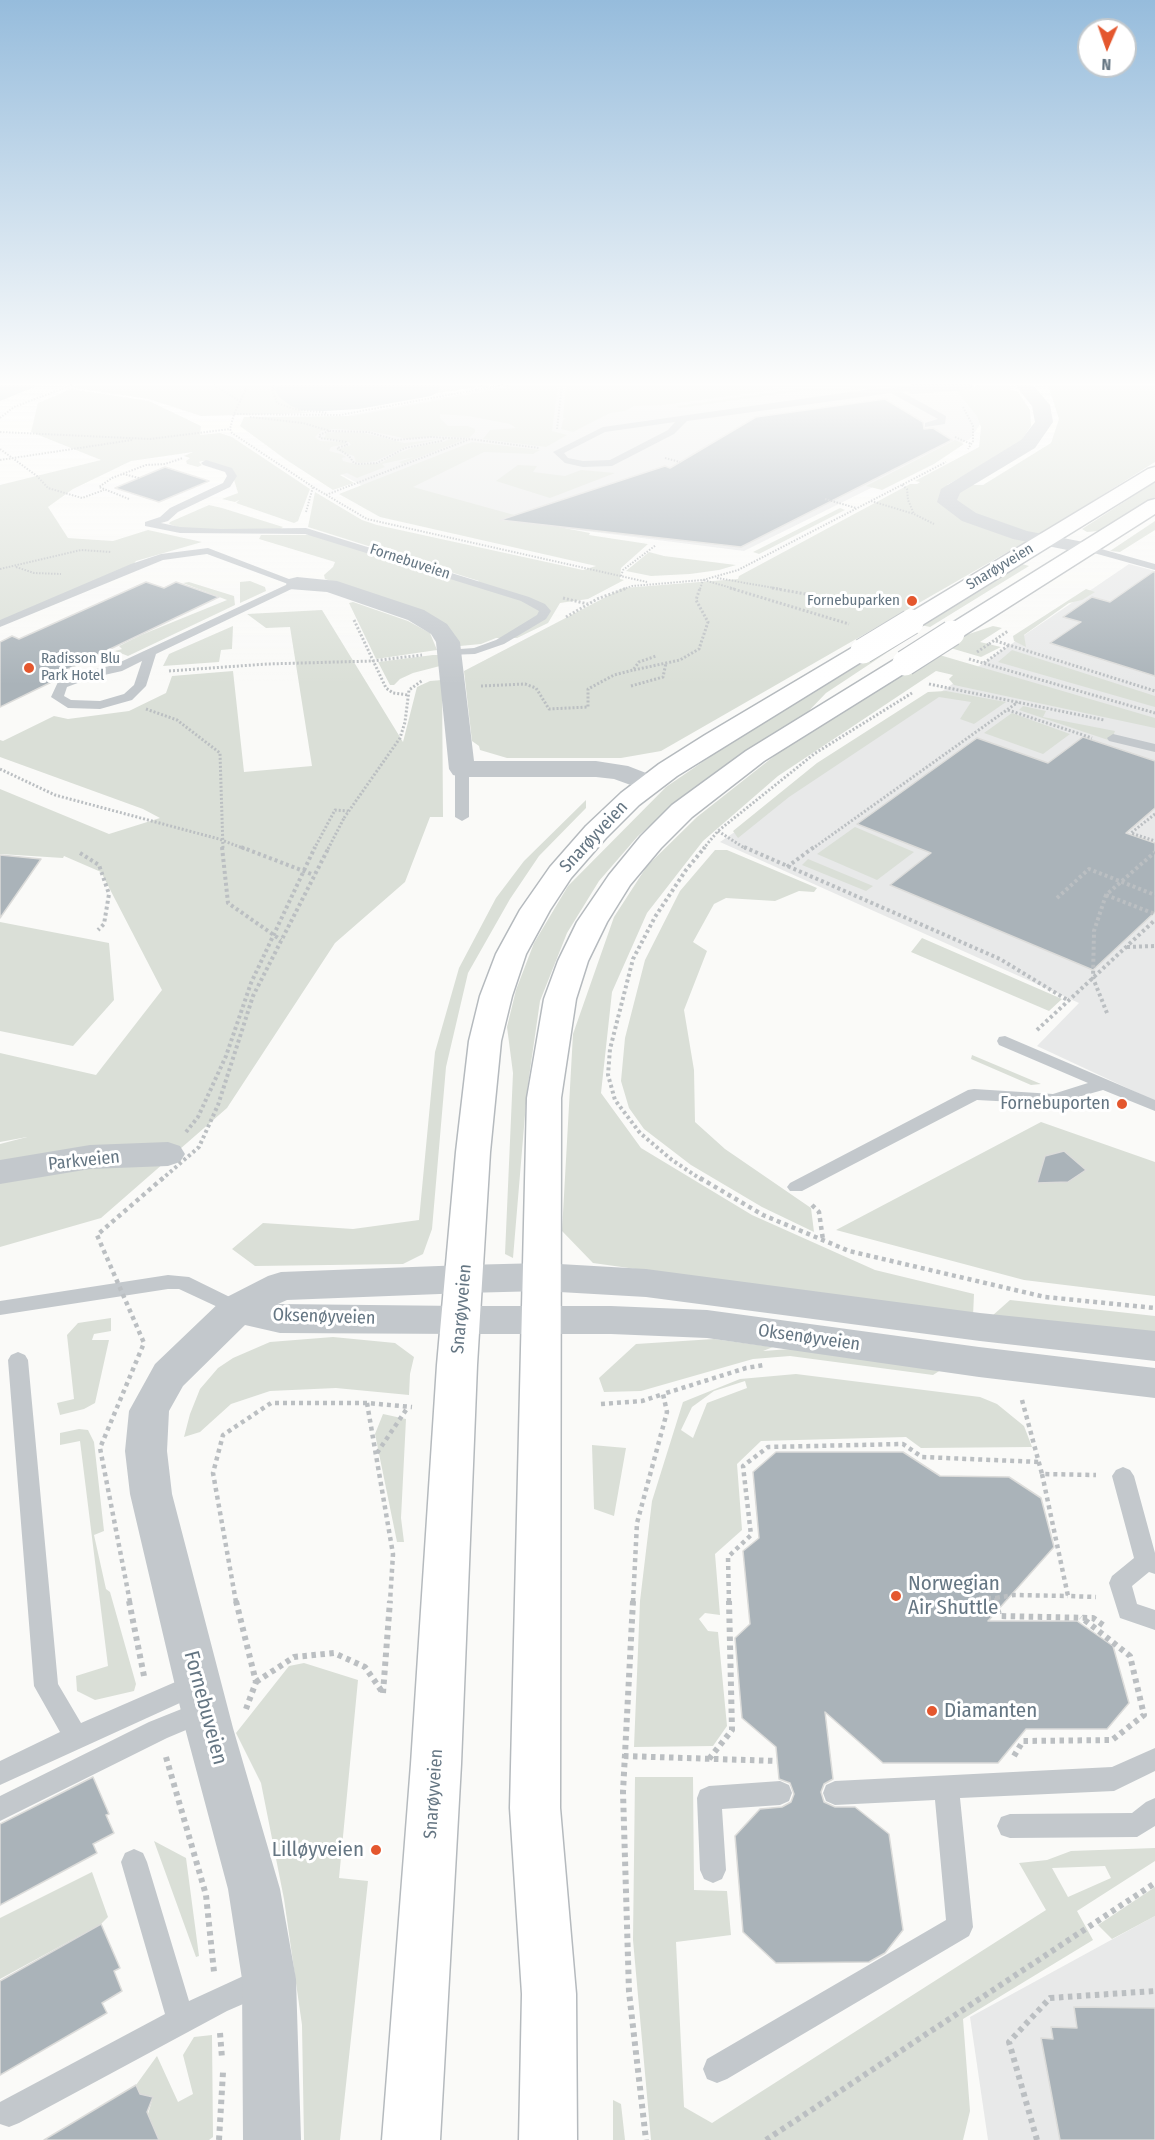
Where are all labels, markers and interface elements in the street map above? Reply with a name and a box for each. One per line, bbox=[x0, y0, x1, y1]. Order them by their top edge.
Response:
north arrow bbox=[1077, 18, 1137, 78]
text: N bbox=[1101, 55, 1112, 74]
street label: Snarøyveien bbox=[963, 540, 1037, 594]
street label: Fornebuveien bbox=[368, 541, 452, 583]
place label: Fornebuparken bbox=[807, 592, 900, 610]
marker: Fornebuparken bbox=[905, 594, 919, 608]
place label: Radisson Blu Park Hotel bbox=[41, 650, 120, 685]
marker: Radisson Blu Park Hotel bbox=[22, 661, 36, 675]
street label: Snarøyveien bbox=[555, 797, 633, 877]
place label: Fornebuporten bbox=[1000, 1093, 1110, 1115]
marker: Fornebuporten bbox=[1115, 1097, 1129, 1111]
street label: Parkveien bbox=[47, 1147, 121, 1175]
street label: Snarøyveien bbox=[447, 1263, 477, 1355]
street label: Oksenøyveien bbox=[272, 1304, 376, 1330]
street label: Oksenøyveien bbox=[757, 1320, 861, 1356]
place label: Norwegian Air Shuttle bbox=[908, 1571, 1000, 1621]
marker: Norwegian Air Shuttle bbox=[889, 1589, 903, 1603]
street label: Fornebuveien bbox=[178, 1648, 232, 1768]
place label: Diamanten bbox=[944, 1698, 1037, 1724]
marker: Diamanten bbox=[925, 1704, 939, 1718]
street label: Snarøyveien bbox=[420, 1748, 448, 1840]
place label: Lilløyveien bbox=[272, 1837, 364, 1863]
marker: Lilløyveien bbox=[369, 1843, 383, 1857]

